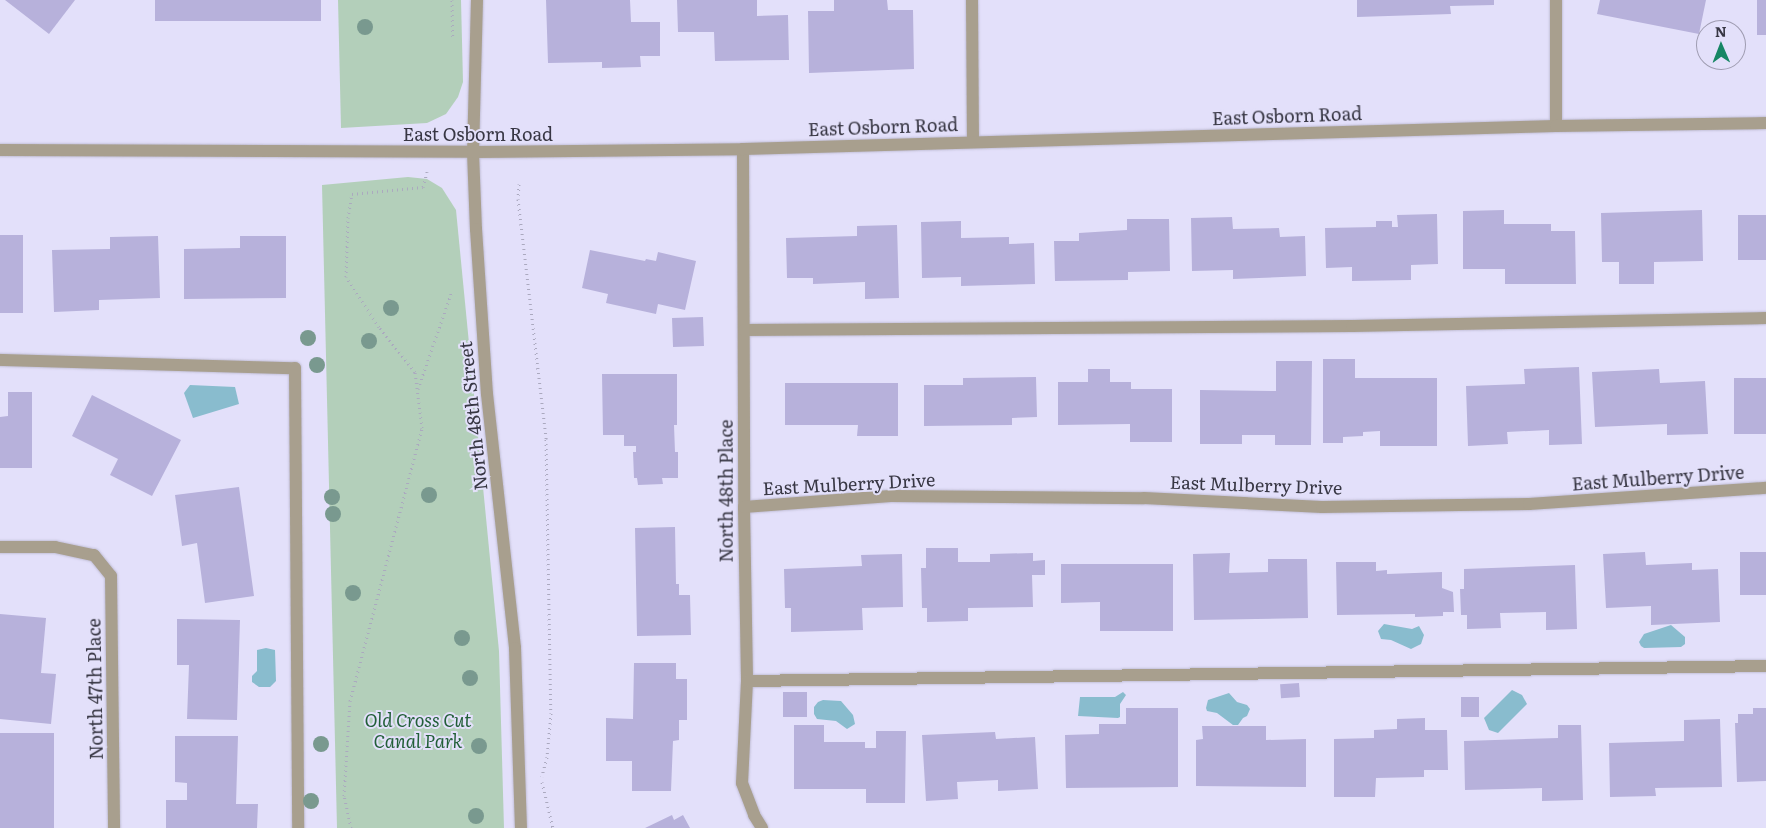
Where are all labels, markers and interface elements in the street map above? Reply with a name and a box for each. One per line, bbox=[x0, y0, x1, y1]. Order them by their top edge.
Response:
north arrow bbox=[1696, 20, 1746, 70]
text: N bbox=[1715, 21, 1727, 41]
street label: East Osborn Road bbox=[1212, 103, 1362, 129]
street label: East Osborn Road bbox=[808, 114, 958, 140]
street label: East Osborn Road bbox=[403, 123, 553, 145]
street label: North 48th Street bbox=[454, 340, 492, 492]
street label: North 48th Place bbox=[715, 419, 737, 563]
street label: East Mulberry Drive bbox=[1571, 461, 1745, 495]
street label: East Mulberry Drive bbox=[762, 469, 936, 499]
street label: East Mulberry Drive bbox=[1169, 471, 1343, 499]
street label: North 47th Place bbox=[83, 618, 107, 760]
park label: Old Cross Cut Canal Park bbox=[364, 710, 472, 752]

